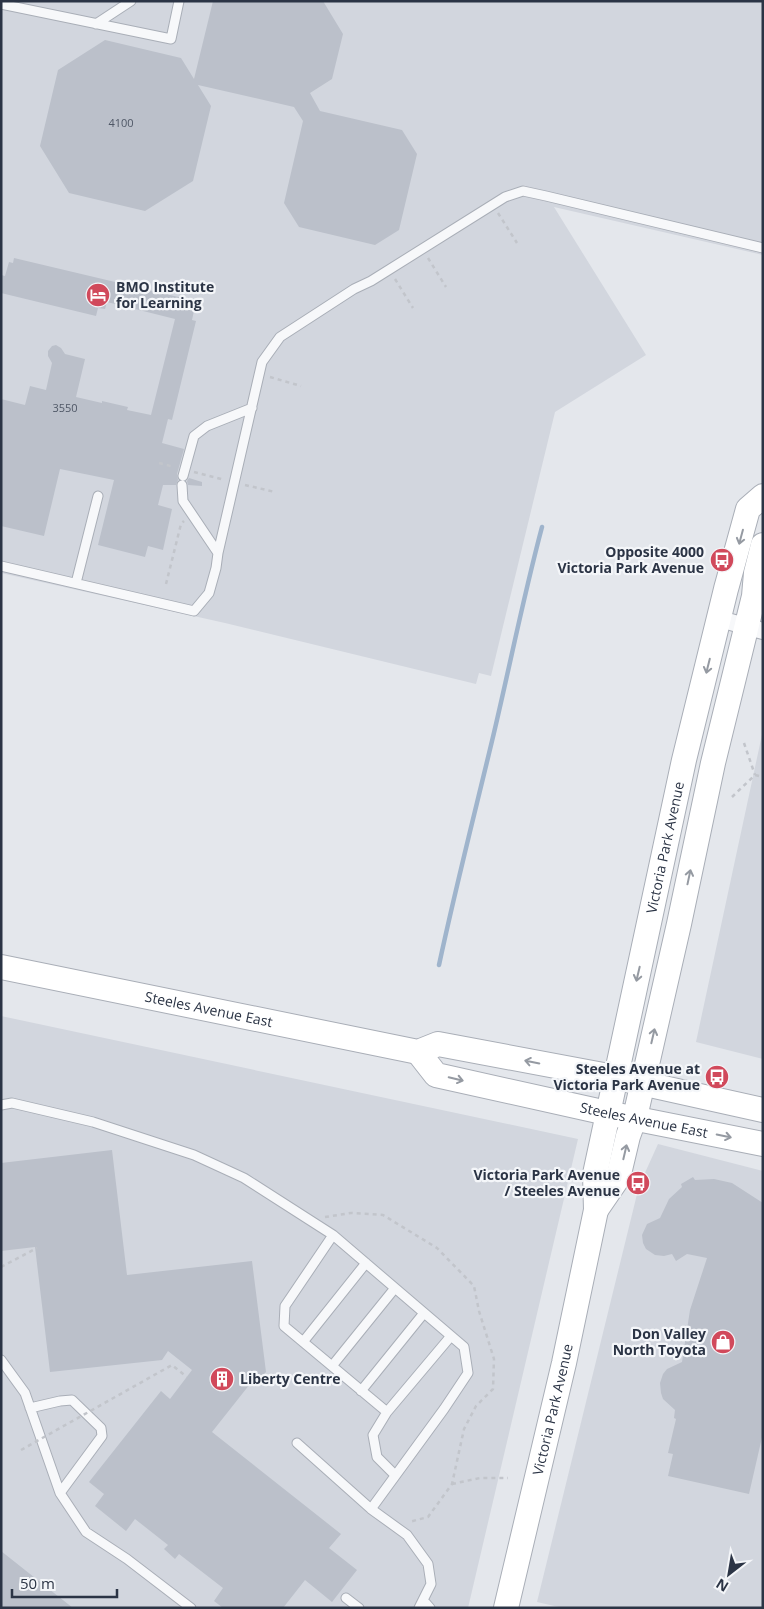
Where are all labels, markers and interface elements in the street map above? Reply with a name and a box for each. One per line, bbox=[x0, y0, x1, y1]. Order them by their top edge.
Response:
house number: 4100 bbox=[108, 115, 134, 130]
place label: BMO Institute for Learning bbox=[116, 277, 214, 312]
hotel icon: BMO Institute for Learning bbox=[85, 282, 111, 308]
house number: 3550 bbox=[52, 400, 78, 415]
one-way arrow bbox=[735, 529, 745, 545]
place label: Opposite 4000 Victoria Park Avenue bbox=[557, 542, 704, 577]
bus stop icon: Opposite 4000 Victoria Park Avenue bbox=[709, 547, 735, 573]
one-way arrow bbox=[702, 658, 712, 674]
street label: Victoria Park Avenue bbox=[641, 780, 688, 915]
one-way arrow bbox=[685, 869, 694, 885]
one-way arrow bbox=[633, 965, 642, 981]
street label: Steeles Avenue East bbox=[143, 987, 274, 1031]
one-way arrow bbox=[649, 1028, 658, 1044]
one-way arrow bbox=[524, 1057, 540, 1066]
place label: Steeles Avenue at Victoria Park Avenue bbox=[553, 1059, 700, 1094]
bus stop icon: Steeles Avenue at Victoria Park Avenue bbox=[704, 1064, 730, 1090]
one-way arrow bbox=[447, 1075, 463, 1084]
street label: Steeles Avenue East bbox=[578, 1097, 710, 1142]
one-way arrow bbox=[715, 1131, 731, 1141]
one-way arrow bbox=[621, 1144, 630, 1160]
place label: Victoria Park Avenue / Steeles Avenue bbox=[473, 1165, 620, 1200]
bus stop icon: Victoria Park Avenue / Steeles Avenue bbox=[625, 1170, 651, 1196]
place label: Don Valley North Toyota bbox=[613, 1324, 706, 1359]
shop icon: Don Valley North Toyota bbox=[710, 1329, 736, 1355]
street label: Victoria Park Avenue bbox=[528, 1342, 577, 1477]
building icon: Liberty Centre bbox=[209, 1366, 235, 1392]
place label: Liberty Centre bbox=[240, 1369, 340, 1388]
north arrow bbox=[704, 1549, 754, 1599]
scale bar bbox=[12, 1566, 118, 1598]
text: 50 m bbox=[20, 1573, 55, 1593]
text: N bbox=[712, 1574, 732, 1597]

